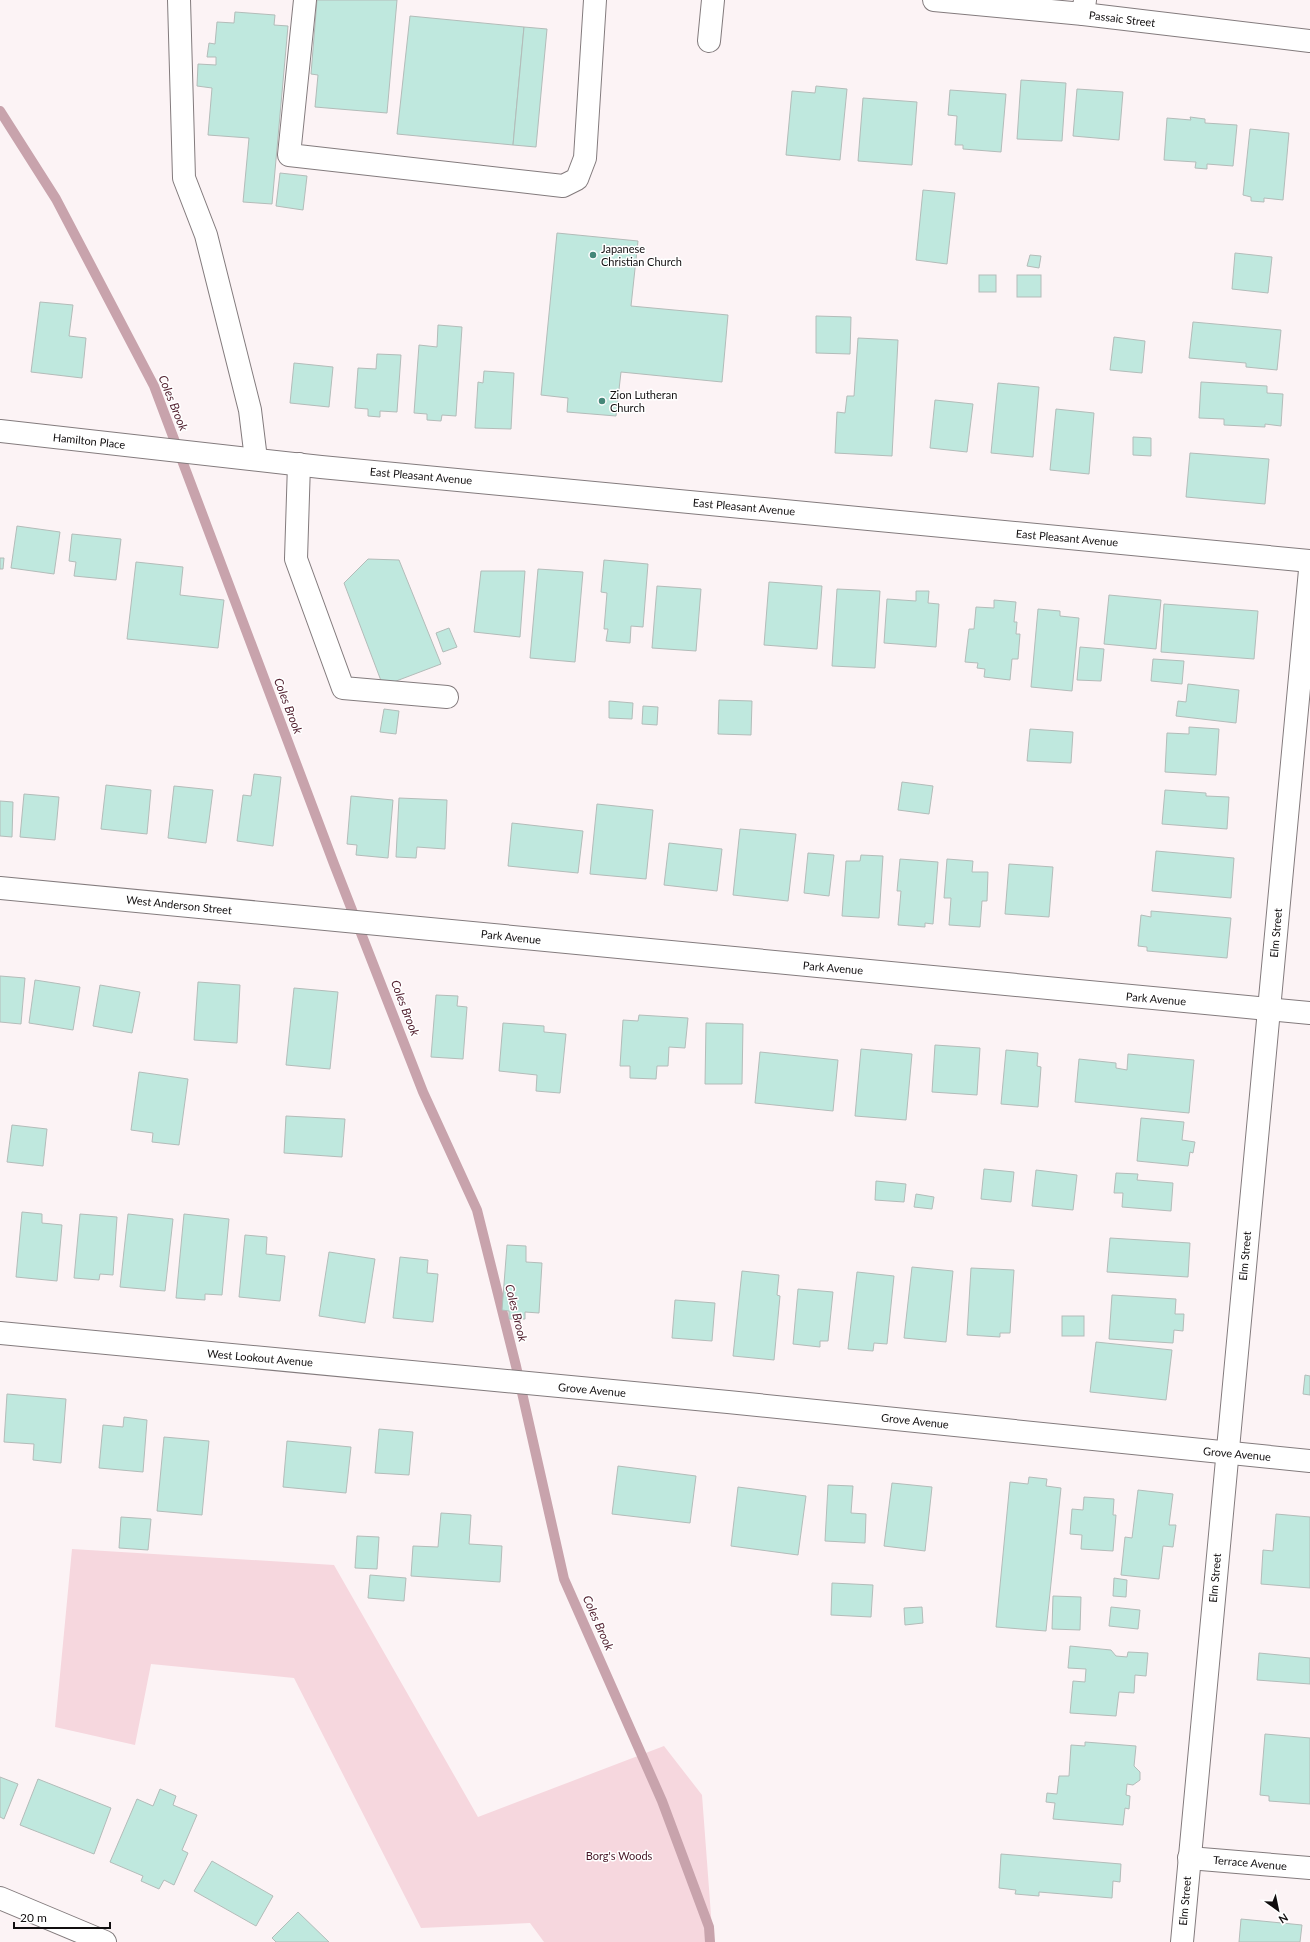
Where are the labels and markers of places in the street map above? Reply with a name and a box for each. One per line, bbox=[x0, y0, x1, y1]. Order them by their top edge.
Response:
place label: Japanese Christian Church bbox=[601, 242, 682, 268]
marker: Japanese Christian Church bbox=[588, 250, 598, 260]
place label: Zion Lutheran Church bbox=[610, 388, 677, 414]
marker: Zion Lutheran Church bbox=[597, 396, 607, 406]

